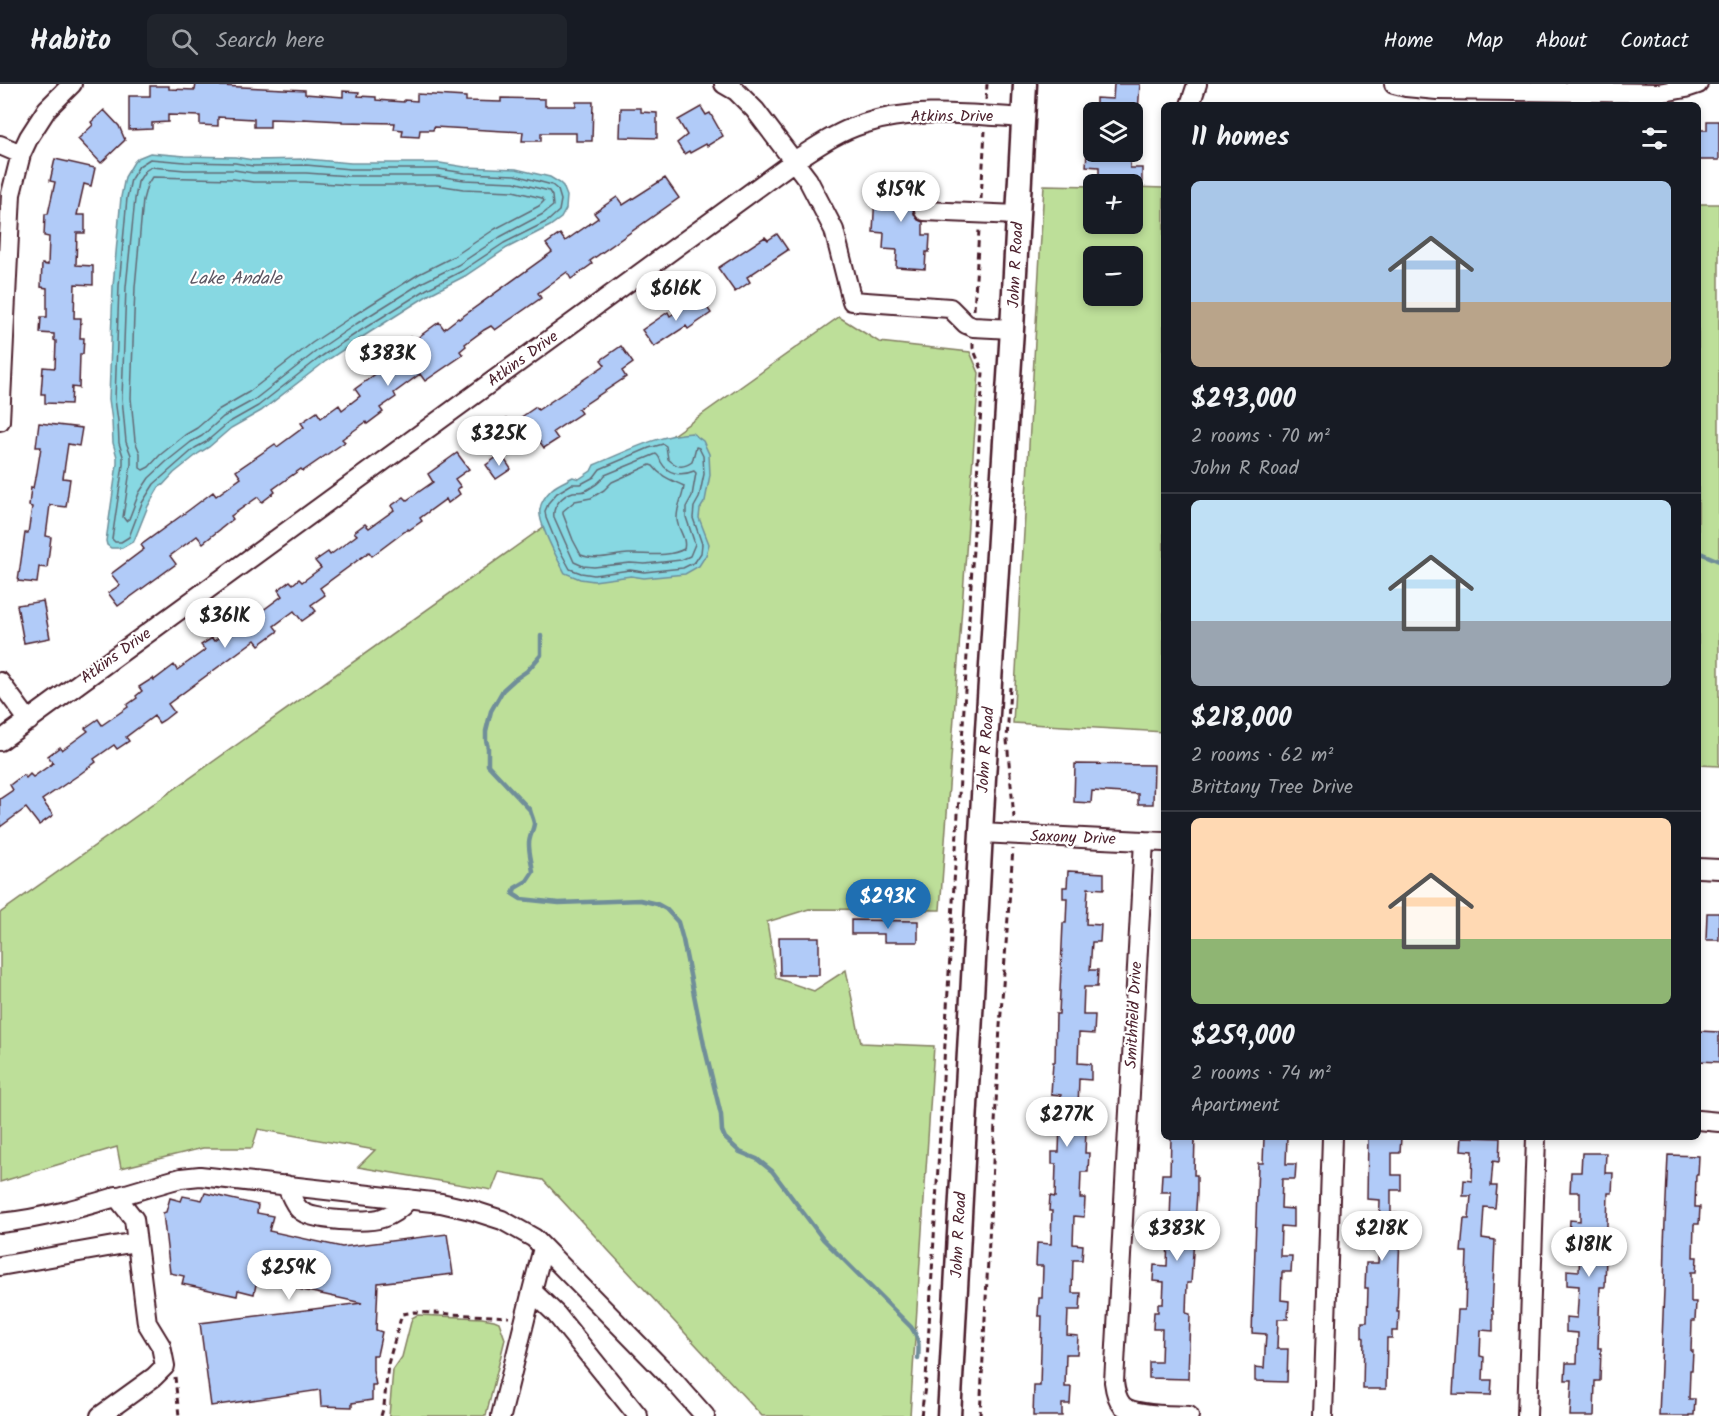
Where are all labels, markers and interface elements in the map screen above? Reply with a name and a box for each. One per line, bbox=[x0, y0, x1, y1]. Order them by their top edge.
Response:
search box bbox=[147, 14, 567, 68]
text: Habito bbox=[30, 19, 111, 64]
text: Search here bbox=[216, 24, 325, 59]
icon: search bbox=[168, 25, 201, 58]
text: Home bbox=[1384, 25, 1433, 58]
text: Map bbox=[1466, 25, 1503, 58]
text: About bbox=[1536, 25, 1587, 58]
text: Contact bbox=[1620, 25, 1689, 58]
map controls bbox=[1083, 102, 1143, 306]
button: layers bbox=[1083, 102, 1143, 162]
street label: Atkins Drive bbox=[911, 104, 993, 129]
text: 11 homes bbox=[1191, 117, 1289, 159]
icon: filters bbox=[1638, 122, 1671, 155]
pin: $159K bbox=[859, 172, 943, 223]
button: + bbox=[1083, 174, 1143, 234]
text: $159K bbox=[876, 175, 926, 207]
street label: John R Road bbox=[1001, 220, 1031, 309]
icon: home bbox=[1377, 220, 1485, 328]
button: − bbox=[1083, 246, 1143, 306]
water label: Lake Andale bbox=[189, 265, 283, 294]
pin: $616K bbox=[634, 271, 718, 322]
text: $616K bbox=[650, 274, 702, 306]
street label: Atkins Drive bbox=[482, 325, 564, 393]
pin: $383K bbox=[346, 336, 430, 387]
text: $383K bbox=[359, 339, 417, 371]
text: $293,000 bbox=[1191, 379, 1296, 421]
pin: $325K bbox=[457, 416, 541, 467]
text: $325K bbox=[471, 419, 527, 451]
text: 2 rooms · 70 m² bbox=[1191, 421, 1330, 453]
text: John R Road bbox=[1191, 453, 1299, 485]
icon: home bbox=[1377, 539, 1485, 647]
pin: $361K bbox=[183, 598, 267, 649]
text: $361K bbox=[199, 601, 251, 633]
street label: Atkins Drive bbox=[75, 622, 157, 690]
text: $218,000 bbox=[1191, 698, 1292, 740]
street label: John R Road bbox=[971, 705, 1002, 794]
text: 2 rooms · 62 m² bbox=[1191, 740, 1333, 772]
text: Brittany Tree Drive bbox=[1191, 772, 1353, 804]
street label: Saxony Drive bbox=[1030, 824, 1116, 852]
icon: home bbox=[1377, 857, 1485, 965]
pin: $293K bbox=[846, 879, 930, 930]
text: $293K bbox=[860, 882, 916, 914]
street label: Smithfield Drive bbox=[1119, 961, 1149, 1069]
text: $259,000 bbox=[1191, 1016, 1295, 1058]
text: 2 rooms · 74 m² bbox=[1191, 1058, 1331, 1090]
text: Apartment bbox=[1191, 1090, 1280, 1122]
pin: $277K bbox=[1025, 1097, 1109, 1148]
text: $277K bbox=[1040, 1100, 1094, 1132]
street label: John R Road bbox=[944, 1190, 974, 1279]
pin: $383K bbox=[1135, 1211, 1219, 1262]
pin: $218K bbox=[1340, 1211, 1424, 1262]
text: $383K bbox=[1148, 1214, 1206, 1246]
text: $218K bbox=[1355, 1214, 1409, 1246]
pin: $181K bbox=[1547, 1227, 1631, 1278]
text: $181K bbox=[1565, 1230, 1613, 1262]
pin: $259K bbox=[247, 1250, 331, 1301]
text: $259K bbox=[261, 1253, 317, 1285]

